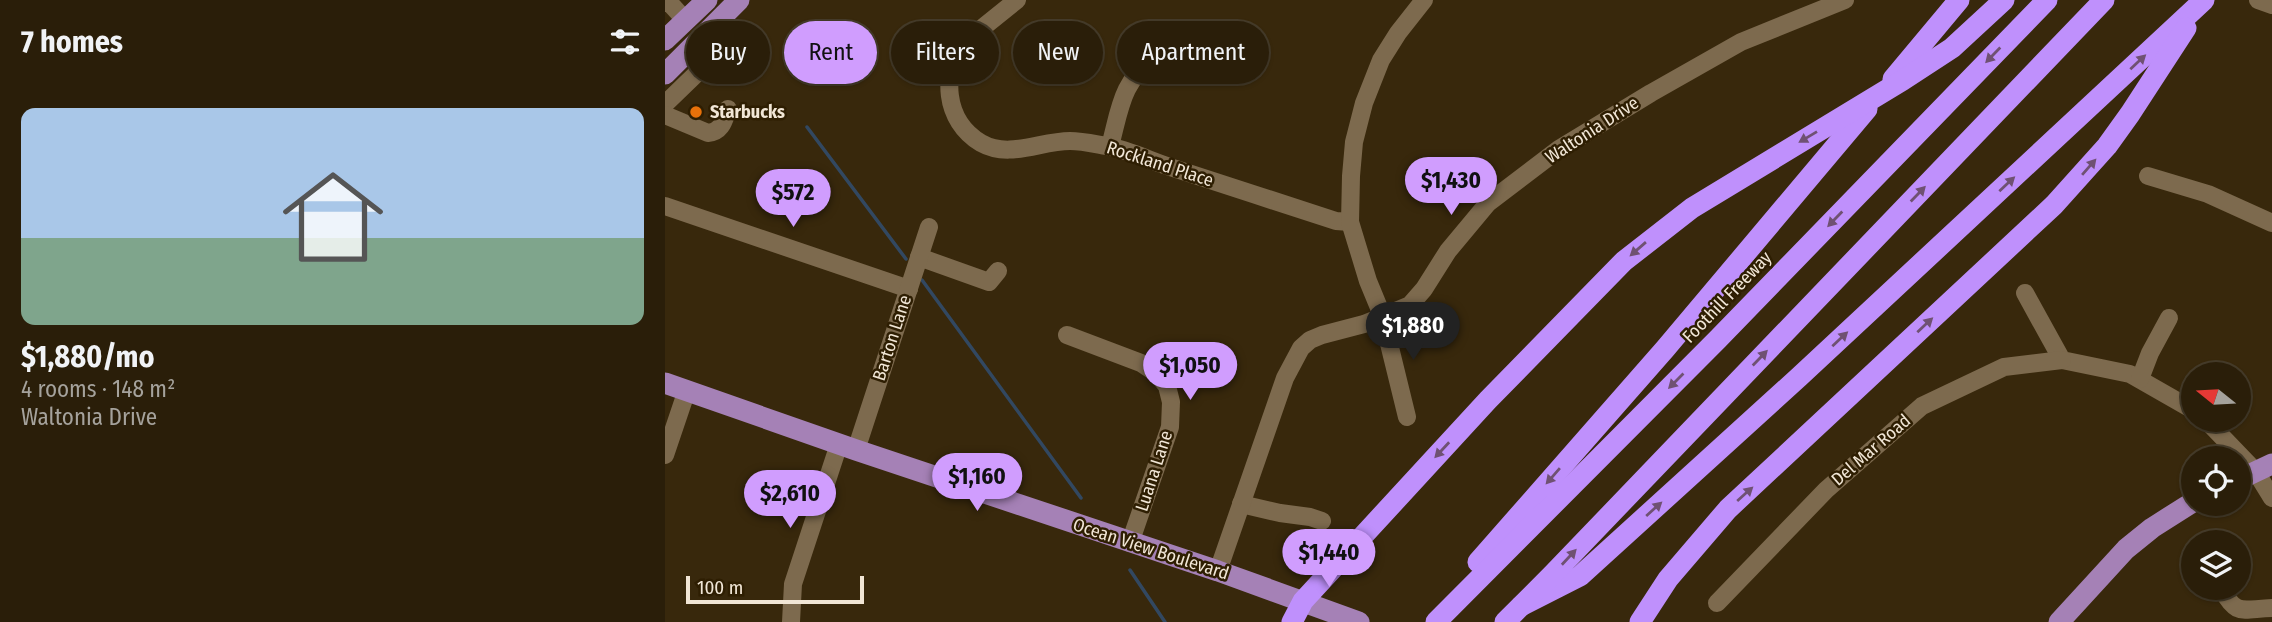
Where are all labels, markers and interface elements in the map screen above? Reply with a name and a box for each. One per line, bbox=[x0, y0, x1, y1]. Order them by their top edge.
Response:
chip: Buy bbox=[686, 21, 770, 84]
chip: Rent bbox=[784, 21, 877, 84]
chip: Filters bbox=[891, 21, 999, 84]
chip: New bbox=[1013, 21, 1103, 84]
chip: Apartment bbox=[1117, 21, 1269, 84]
icon: filters bbox=[606, 23, 644, 61]
text: 7 homes bbox=[21, 24, 123, 60]
one-way arrow bbox=[1985, 47, 2002, 64]
one-way arrow bbox=[2129, 54, 2146, 70]
street label: Waltonia Drive bbox=[1541, 92, 1643, 168]
place label: Starbucks bbox=[710, 101, 785, 123]
marker: Starbucks bbox=[688, 104, 704, 120]
one-way arrow bbox=[1798, 131, 1818, 143]
street label: Rockland Place bbox=[1104, 136, 1216, 192]
icon: home bbox=[270, 154, 396, 280]
pin: $1,430 bbox=[1394, 158, 1508, 217]
one-way arrow bbox=[2081, 158, 2097, 176]
text: $1,430 bbox=[1421, 166, 1481, 194]
pin: $572 bbox=[752, 170, 834, 229]
one-way arrow bbox=[1998, 176, 2015, 192]
text: $572 bbox=[772, 178, 814, 206]
one-way arrow bbox=[1909, 185, 1926, 202]
one-way arrow bbox=[1826, 210, 1843, 227]
one-way arrow bbox=[1629, 241, 1646, 256]
street label: Foothill Freeway bbox=[1678, 247, 1776, 347]
street label: Barton Lane bbox=[868, 292, 916, 384]
pin: $1,880 bbox=[1356, 302, 1470, 362]
text: $1,880 bbox=[1382, 311, 1444, 339]
one-way arrow bbox=[1917, 317, 1934, 333]
one-way arrow bbox=[1831, 331, 1848, 347]
text: $1,880/mo bbox=[21, 339, 154, 375]
pin: $1,050 bbox=[1133, 342, 1247, 402]
one-way arrow bbox=[1752, 349, 1769, 366]
text: $1,050 bbox=[1159, 351, 1221, 379]
north arrow bbox=[2181, 362, 2251, 432]
map controls bbox=[2181, 362, 2251, 600]
one-way arrow bbox=[1668, 373, 1685, 389]
text: 4 rooms · 148 m² bbox=[21, 375, 175, 403]
text: Waltonia Drive bbox=[21, 403, 157, 431]
street label: Del Mar Road bbox=[1827, 410, 1915, 490]
street label: Luana Lane bbox=[1131, 428, 1177, 514]
one-way arrow bbox=[1434, 441, 1450, 458]
button: locate bbox=[2181, 446, 2251, 516]
pin: $1,160 bbox=[920, 454, 1034, 513]
text: $1,160 bbox=[948, 462, 1006, 490]
one-way arrow bbox=[1545, 467, 1561, 485]
pin: $2,610 bbox=[733, 470, 847, 530]
text: $2,610 bbox=[760, 479, 820, 507]
one-way arrow bbox=[1736, 486, 1753, 502]
one-way arrow bbox=[1645, 501, 1662, 517]
street label: Ocean View Boulevard bbox=[1070, 513, 1232, 585]
pin: $1,440 bbox=[1272, 530, 1386, 589]
button: layers bbox=[2181, 530, 2251, 600]
text: $1,440 bbox=[1298, 538, 1360, 566]
one-way arrow bbox=[1560, 549, 1576, 566]
scale bar bbox=[686, 573, 865, 605]
text: 100 m bbox=[697, 576, 743, 599]

